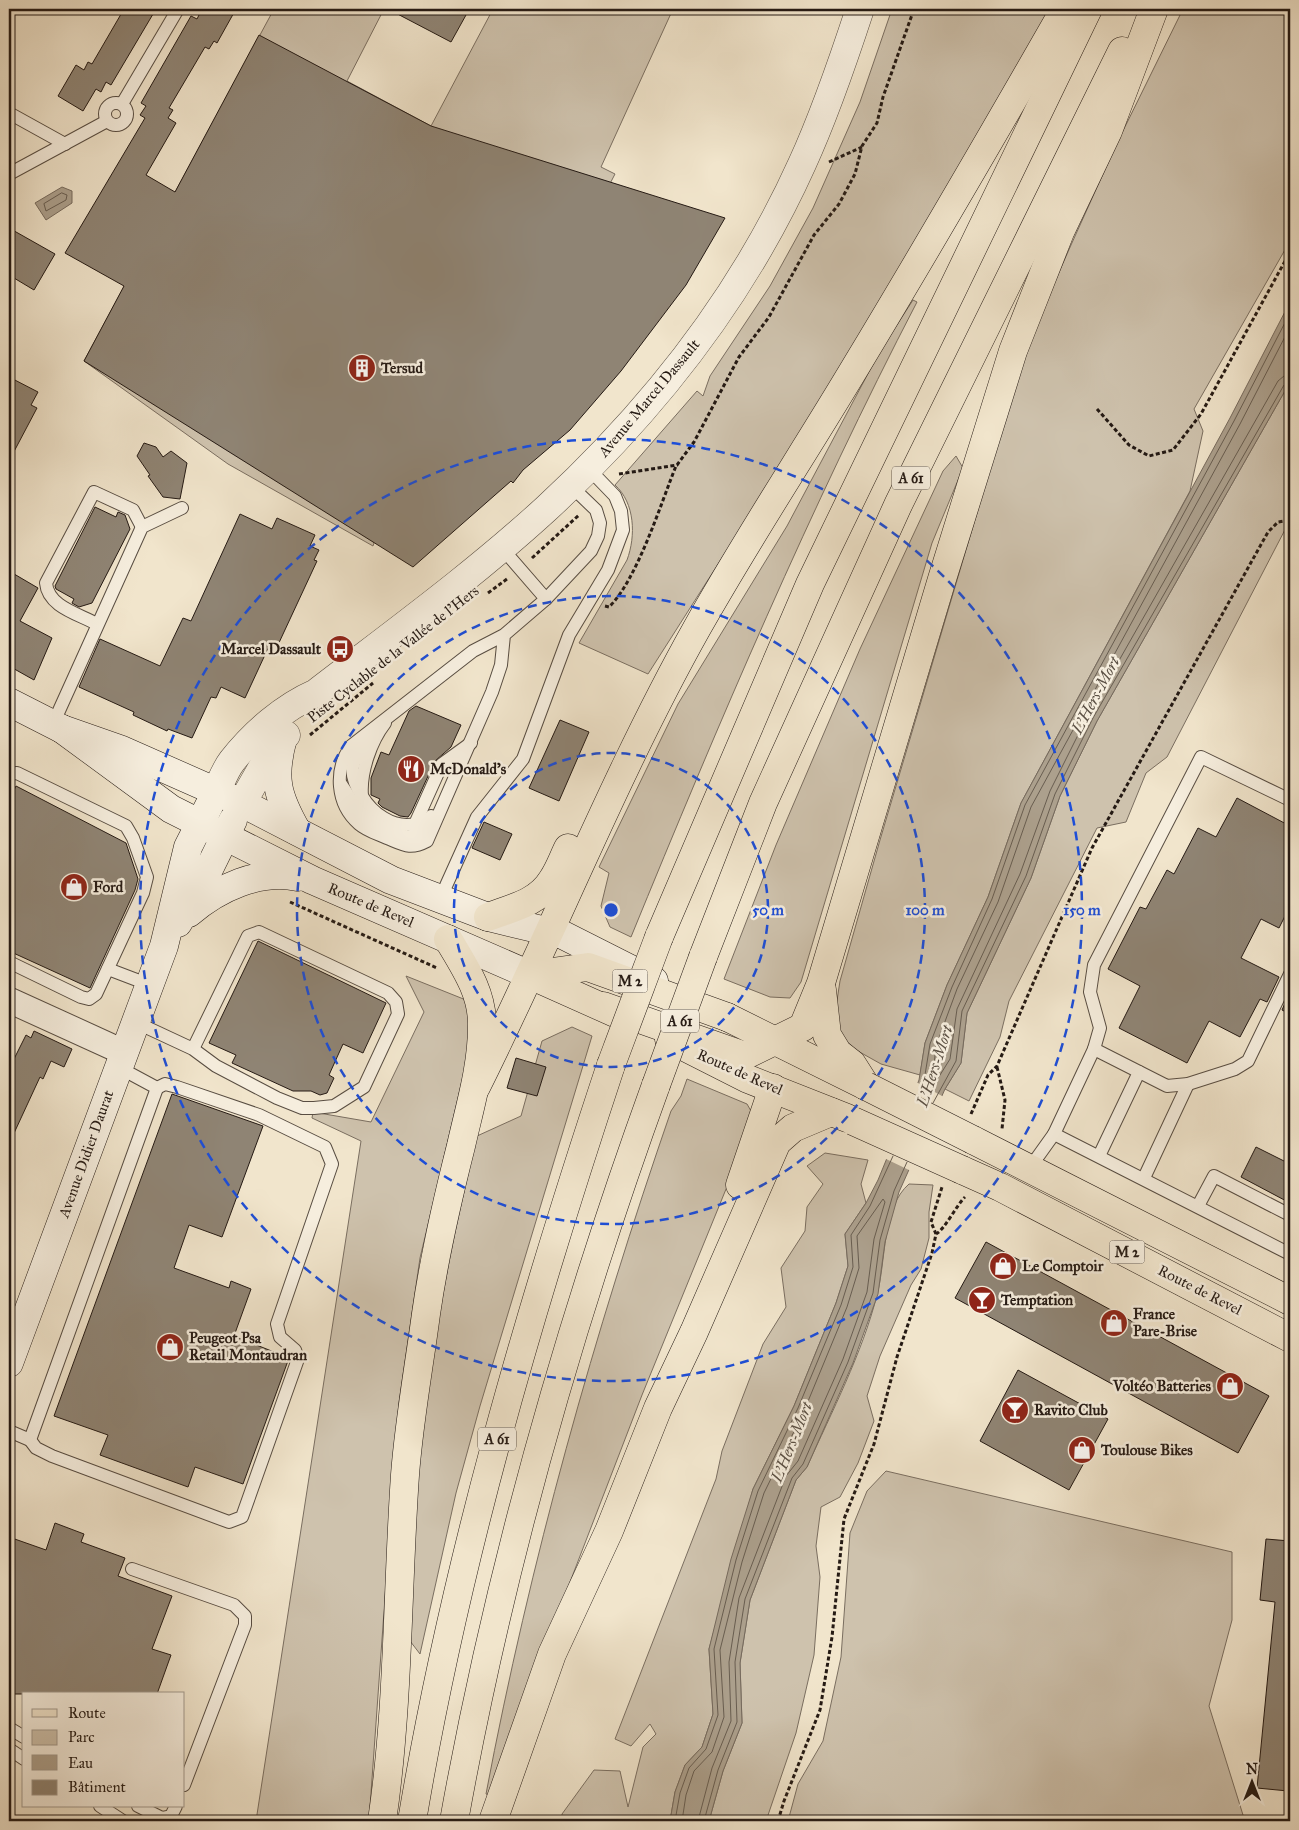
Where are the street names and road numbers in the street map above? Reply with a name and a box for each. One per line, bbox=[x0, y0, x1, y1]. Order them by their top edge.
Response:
street label: Avenue Marcel Dassault bbox=[594, 335, 704, 461]
road number: A 61 bbox=[892, 466, 930, 489]
street label: Piste Cyclable de la Vallée de l'Hers bbox=[304, 581, 482, 727]
street label: Route de Revel bbox=[325, 879, 418, 932]
road number: M 2 bbox=[612, 969, 648, 992]
road number: A 61 bbox=[661, 1009, 699, 1032]
street label: Route de Revel bbox=[694, 1045, 786, 1099]
street label: Avenue Didier Daurat bbox=[54, 1087, 118, 1221]
road number: M 2 bbox=[1110, 1240, 1144, 1264]
street label: Route de Revel bbox=[1155, 1261, 1246, 1319]
road number: A 61 bbox=[478, 1428, 516, 1450]

